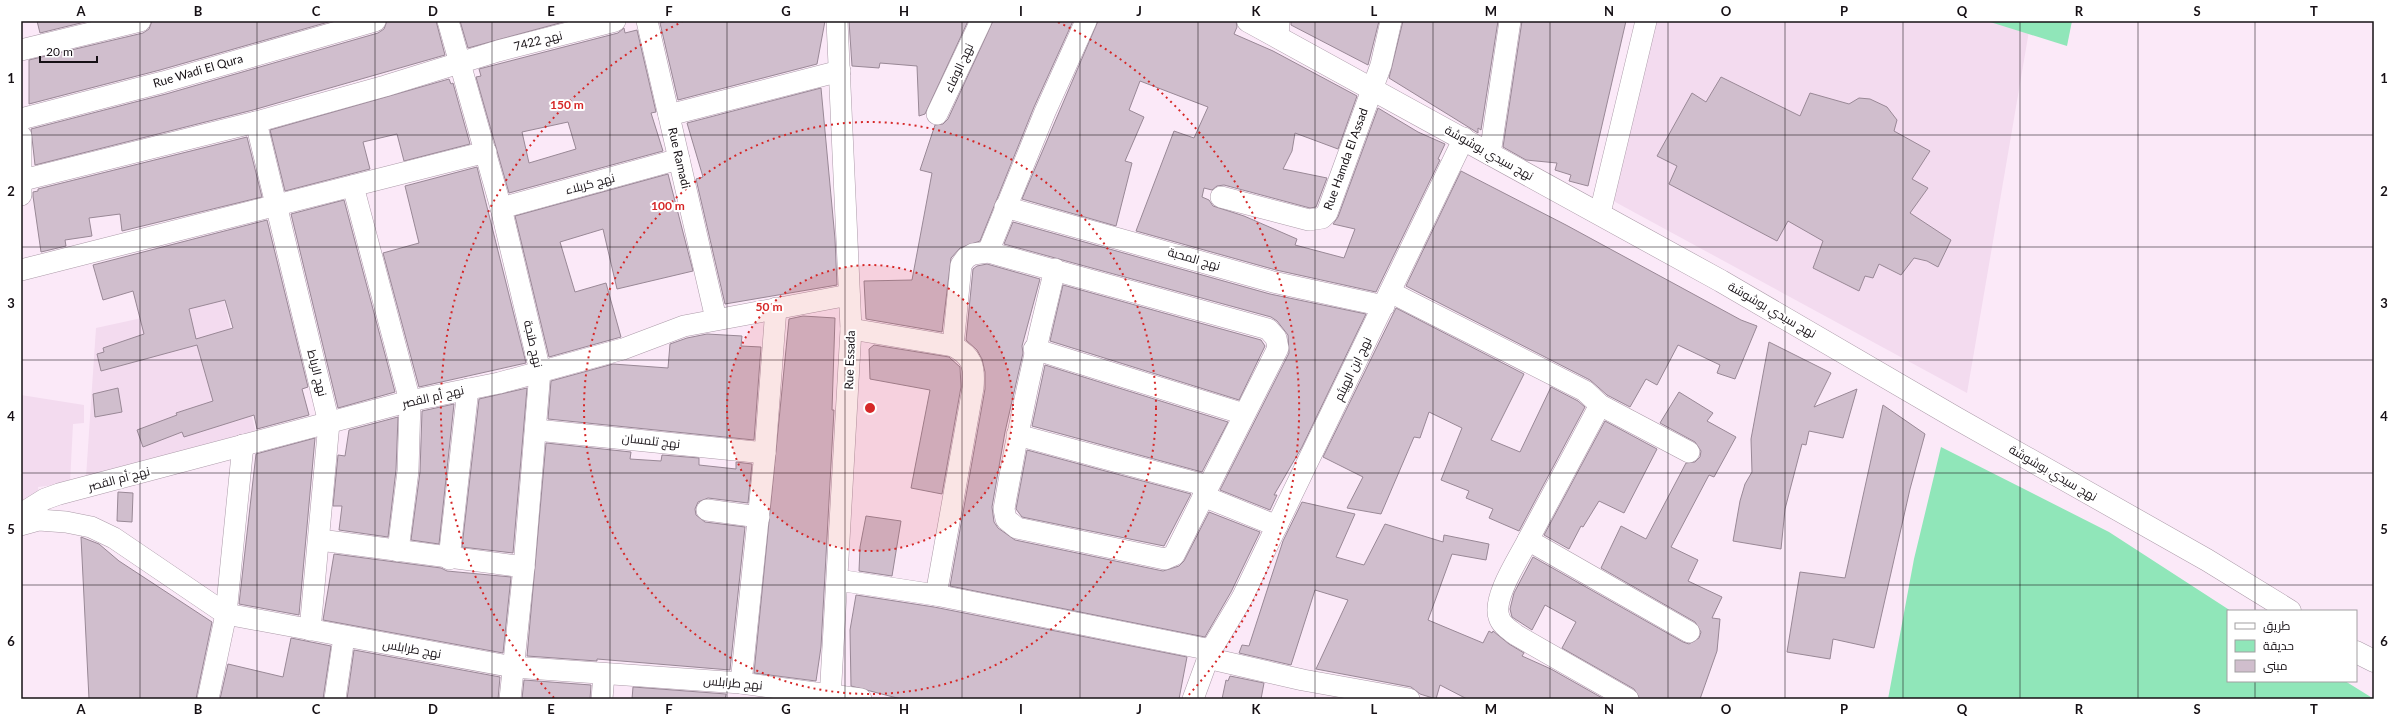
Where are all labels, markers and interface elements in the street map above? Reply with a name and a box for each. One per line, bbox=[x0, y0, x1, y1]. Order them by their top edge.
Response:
text: A bbox=[75, 3, 86, 19]
text: B bbox=[194, 3, 203, 19]
text: C bbox=[312, 3, 321, 19]
text: D bbox=[428, 3, 438, 19]
text: E bbox=[547, 3, 555, 19]
text: F bbox=[665, 3, 673, 19]
text: G bbox=[781, 3, 791, 19]
text: H bbox=[899, 3, 909, 19]
text: I bbox=[1019, 3, 1023, 19]
text: J bbox=[1136, 3, 1142, 19]
text: K bbox=[1252, 3, 1262, 19]
text: L bbox=[1371, 3, 1378, 19]
text: M bbox=[1485, 3, 1497, 19]
text: N bbox=[1604, 3, 1614, 19]
text: O bbox=[1721, 3, 1732, 19]
text: P bbox=[1840, 3, 1848, 19]
text: Q bbox=[1957, 3, 1968, 19]
text: R bbox=[2075, 3, 2084, 19]
text: S bbox=[2193, 3, 2201, 19]
text: T bbox=[2310, 3, 2318, 19]
street label: نهج 7422 bbox=[512, 27, 564, 55]
scale bar bbox=[40, 38, 97, 64]
street label: نهج الوفاء bbox=[941, 41, 977, 95]
text: 20 m bbox=[46, 44, 73, 59]
street label: Rue Wadi El Qura bbox=[151, 51, 245, 91]
text: 1 bbox=[7, 70, 15, 86]
text: 1 bbox=[2380, 70, 2388, 86]
text: 150 m bbox=[550, 97, 584, 112]
street label: Rue Hamda El Assad bbox=[1320, 106, 1371, 212]
street label: نهج سيدي بوشوشة bbox=[1441, 122, 1536, 186]
street label: Rue Ramadi bbox=[665, 126, 694, 190]
street label: نهج كربلاء bbox=[563, 170, 617, 198]
text: 2 bbox=[7, 183, 15, 199]
text: 2 bbox=[2380, 183, 2388, 199]
text: 100 m bbox=[651, 198, 685, 213]
street label: نهج المحبة bbox=[1166, 244, 1222, 274]
street label: نهج سيدي بوشوشة bbox=[1724, 278, 1819, 343]
text: 3 bbox=[7, 295, 15, 311]
text: 3 bbox=[2380, 295, 2388, 311]
text: 50 m bbox=[756, 299, 782, 314]
street label: نهج طنجة bbox=[520, 319, 546, 369]
street label: Rue Essada bbox=[841, 330, 858, 390]
street label: نهج ابن الهيثم bbox=[1331, 334, 1375, 404]
street label: نهج الرباط bbox=[303, 348, 331, 398]
street label: نهج أم القصر bbox=[399, 382, 466, 412]
centre of rings bbox=[863, 401, 877, 415]
text: 4 bbox=[7, 408, 15, 424]
text: 4 bbox=[2380, 408, 2388, 424]
street label: نهج تلمسان bbox=[621, 430, 681, 452]
street label: نهج سيدي بوشوشة bbox=[2005, 441, 2100, 506]
street label: نهج أم القصر bbox=[85, 463, 152, 495]
text: 5 bbox=[7, 521, 15, 537]
text: 5 bbox=[2380, 521, 2388, 537]
legend bbox=[2227, 610, 2357, 682]
text: طريق bbox=[2263, 618, 2291, 633]
text: 6 bbox=[7, 633, 15, 649]
text: 6 bbox=[2380, 633, 2388, 649]
street label: نهج طرابلس bbox=[381, 636, 443, 662]
text: حديقة bbox=[2263, 638, 2294, 653]
text: مبنى bbox=[2263, 658, 2288, 673]
street label: نهج طرابلس bbox=[703, 672, 763, 694]
text: A bbox=[75, 701, 86, 717]
text: B bbox=[194, 701, 203, 717]
text: C bbox=[312, 701, 321, 717]
text: D bbox=[428, 701, 438, 717]
text: E bbox=[547, 701, 555, 717]
text: F bbox=[665, 701, 673, 717]
text: G bbox=[781, 701, 791, 717]
text: H bbox=[899, 701, 909, 717]
text: I bbox=[1019, 701, 1023, 717]
text: J bbox=[1136, 701, 1142, 717]
text: K bbox=[1252, 701, 1262, 717]
text: L bbox=[1371, 701, 1378, 717]
text: M bbox=[1485, 701, 1497, 717]
text: N bbox=[1604, 701, 1614, 717]
text: O bbox=[1721, 701, 1732, 717]
text: P bbox=[1840, 701, 1848, 717]
text: Q bbox=[1957, 701, 1968, 717]
text: R bbox=[2075, 701, 2084, 717]
text: S bbox=[2193, 701, 2201, 717]
text: T bbox=[2310, 701, 2318, 717]

